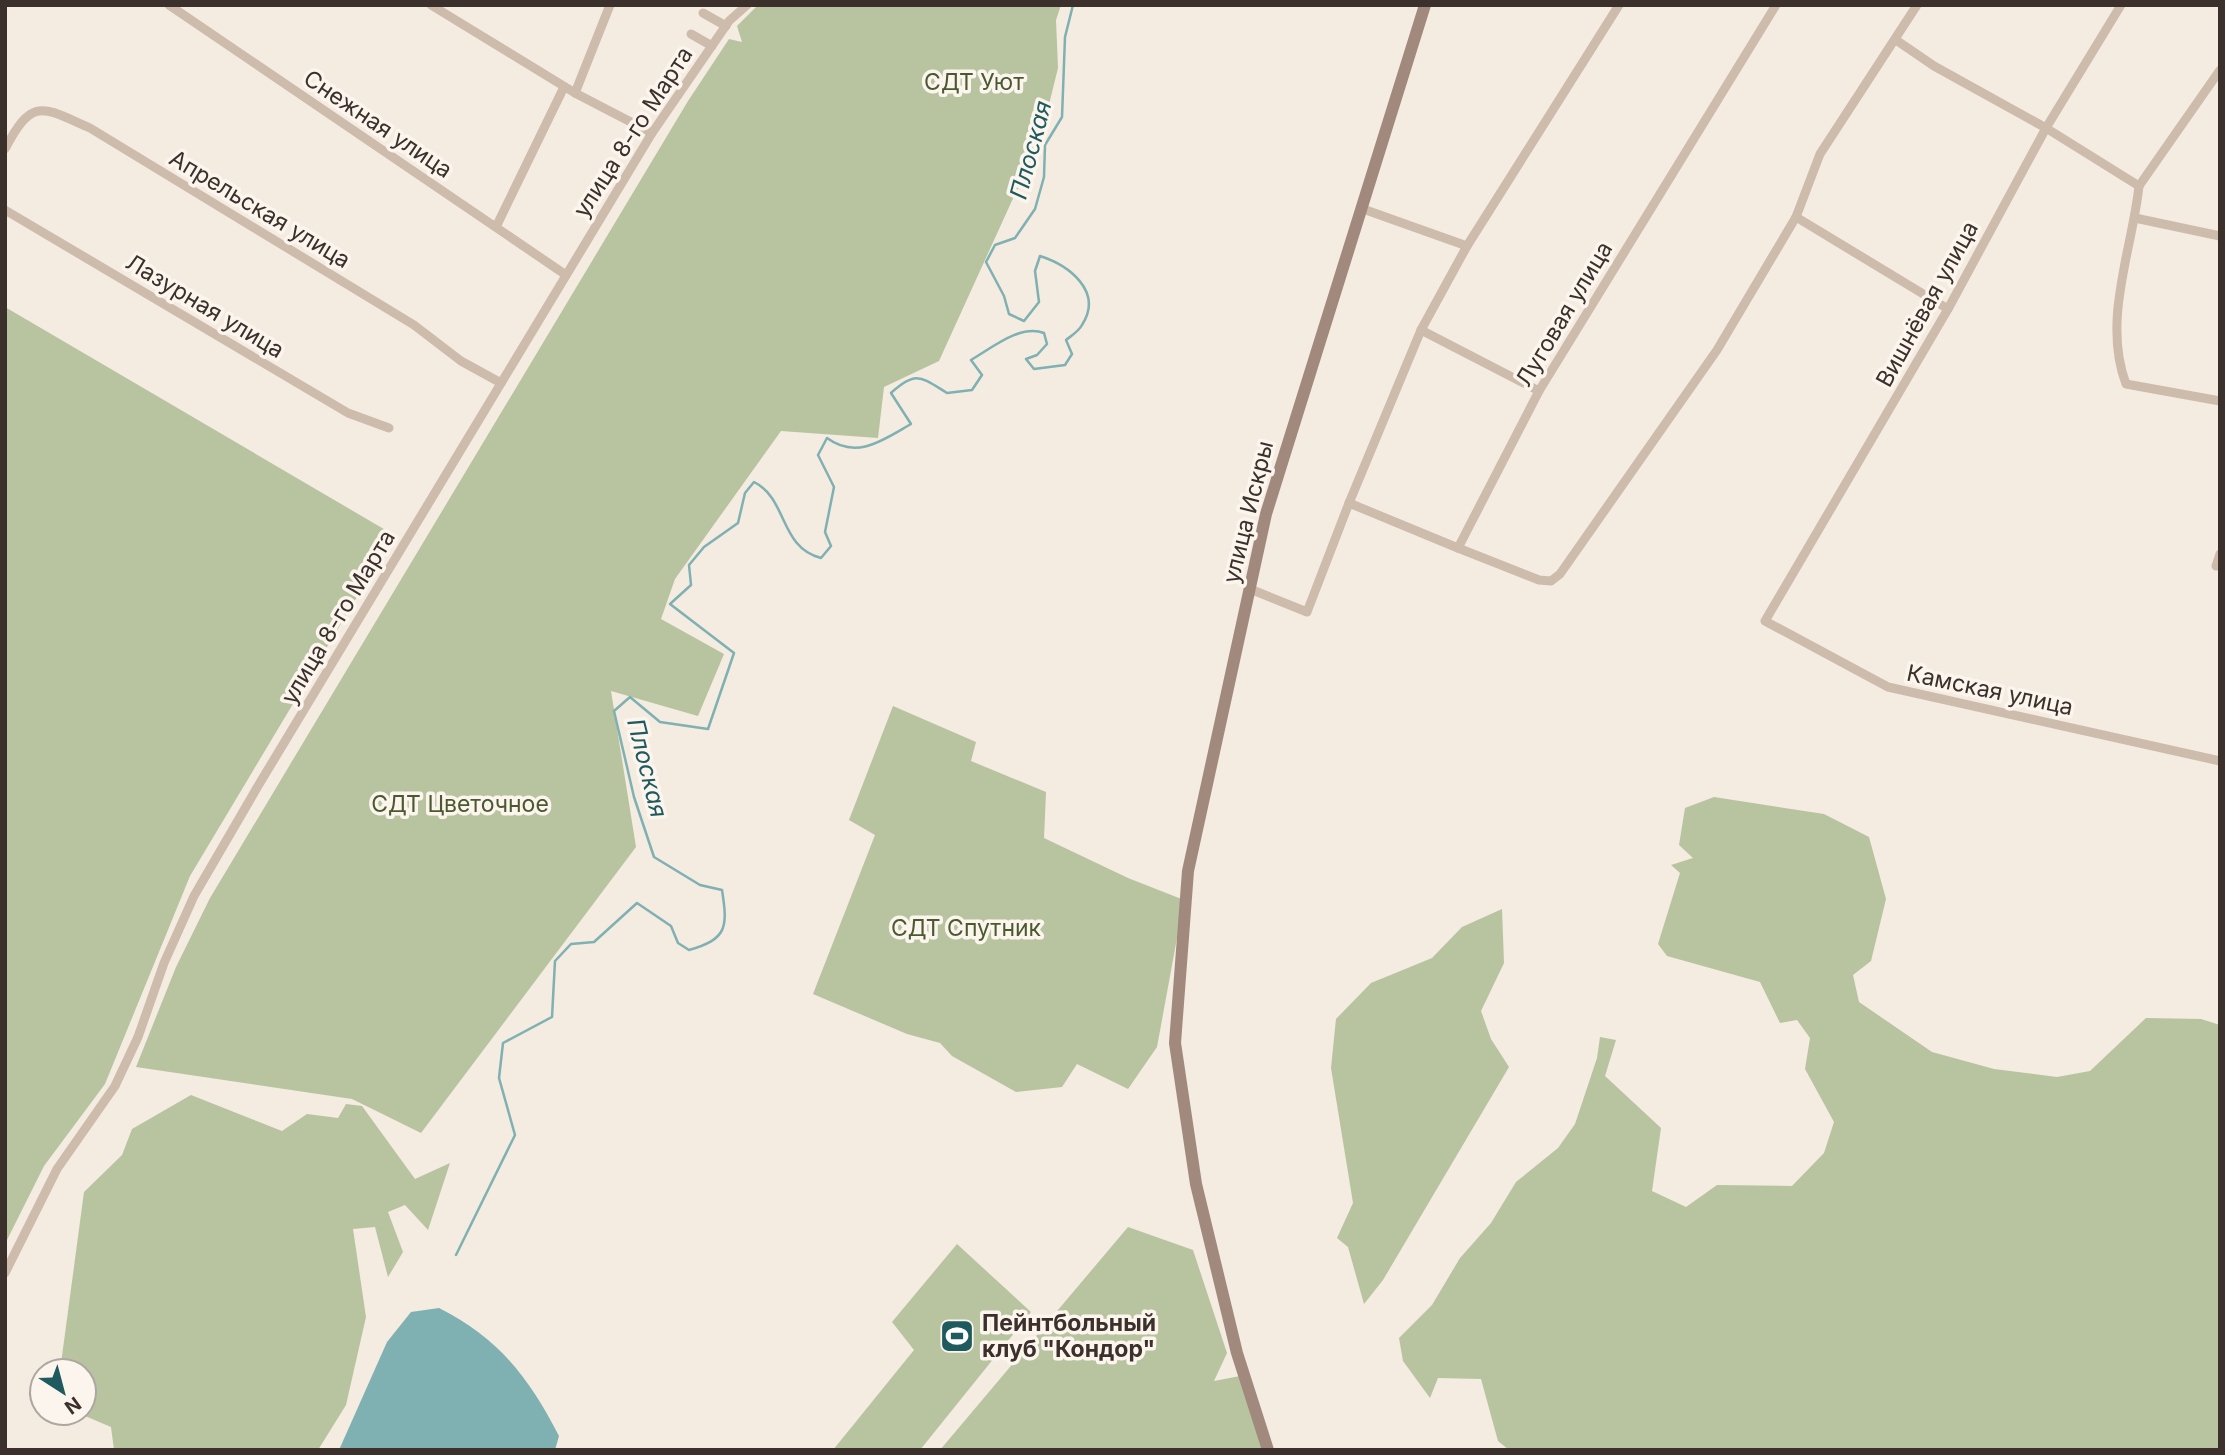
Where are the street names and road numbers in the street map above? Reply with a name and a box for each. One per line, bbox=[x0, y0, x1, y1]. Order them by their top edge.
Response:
street label: улица 8-го Марта bbox=[567, 41, 699, 223]
street label: Снежная улица bbox=[298, 64, 458, 184]
street label: Апрельская улица bbox=[164, 144, 356, 274]
street label: Вишнёвая улица bbox=[1870, 216, 1984, 392]
street label: Луговая улица bbox=[1510, 236, 1618, 392]
street label: Лазурная улица bbox=[121, 248, 289, 364]
street label: улица Искры bbox=[1217, 438, 1279, 586]
street label: улица 8-го Марта bbox=[275, 525, 401, 709]
street label: Камская улица bbox=[1904, 659, 2076, 721]

